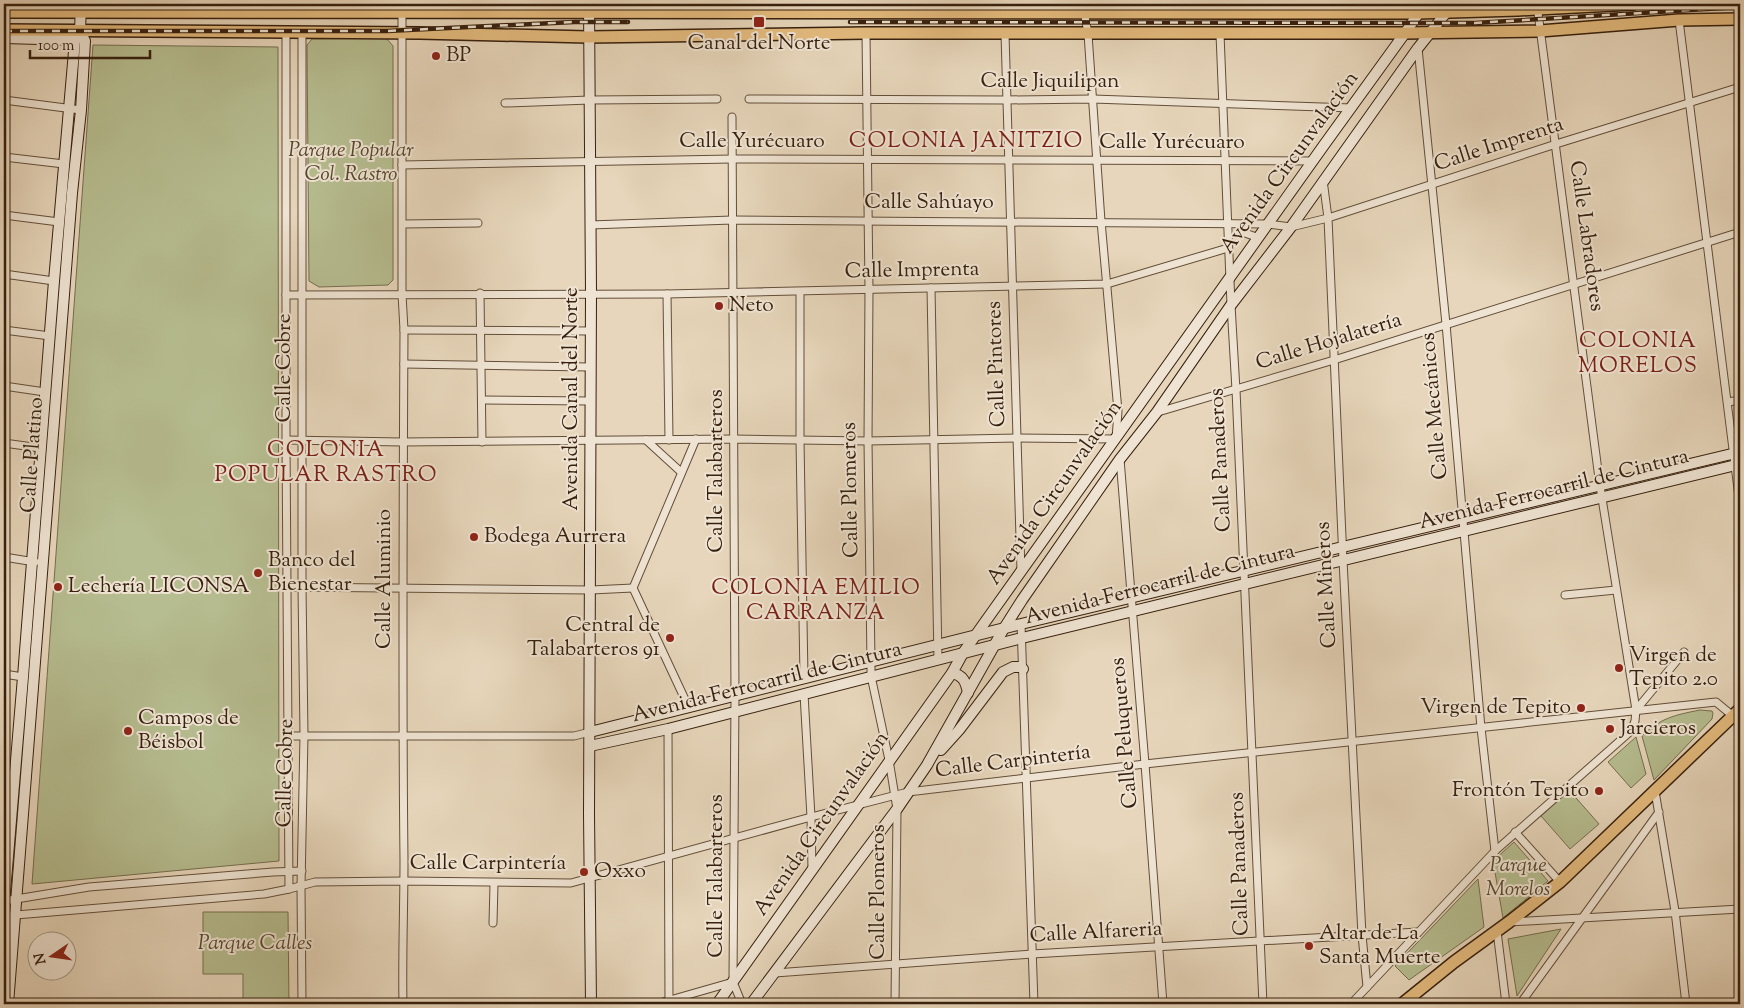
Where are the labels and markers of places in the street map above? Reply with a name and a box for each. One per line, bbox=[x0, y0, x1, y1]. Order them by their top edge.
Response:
marker: Canal del Norte bbox=[752, 15, 766, 29]
place label: Canal del Norte bbox=[687, 29, 831, 59]
place label: BP bbox=[446, 41, 471, 71]
marker: BP bbox=[430, 50, 442, 62]
place label: Neto bbox=[729, 291, 774, 321]
marker: Neto bbox=[713, 300, 725, 312]
place label: Bodega Aurrera bbox=[484, 522, 626, 552]
marker: Bodega Aurrera bbox=[468, 531, 480, 543]
place label: Banco del Bienestar bbox=[268, 546, 356, 600]
marker: Banco del Bienestar bbox=[252, 567, 264, 579]
place label: Lechería LICONSA bbox=[68, 572, 250, 602]
marker: Lechería LICONSA bbox=[52, 581, 64, 593]
place label: Central de Talabarteros 91 bbox=[527, 611, 660, 665]
marker: Central de Talabarteros 91 bbox=[664, 632, 676, 644]
place label: Virgen de Tepito 2.0 bbox=[1629, 641, 1718, 695]
marker: Virgen de Tepito 2.0 bbox=[1613, 662, 1625, 674]
place label: Virgen de Tepito bbox=[1420, 693, 1571, 723]
marker: Virgen de Tepito bbox=[1575, 702, 1587, 714]
place label: Campos de Béisbol bbox=[138, 704, 239, 758]
place label: Jarcieros bbox=[1619, 714, 1696, 744]
marker: Jarcieros bbox=[1604, 723, 1616, 735]
marker: Campos de Béisbol bbox=[122, 725, 134, 737]
place label: Frontón Tepito bbox=[1452, 776, 1589, 806]
marker: Frontón Tepito bbox=[1593, 785, 1605, 797]
place label: Oxxo bbox=[594, 857, 646, 887]
marker: Oxxo bbox=[578, 866, 590, 878]
place label: Altar de La Santa Muerte bbox=[1319, 919, 1440, 973]
marker: Altar de La Santa Muerte bbox=[1303, 940, 1315, 952]

